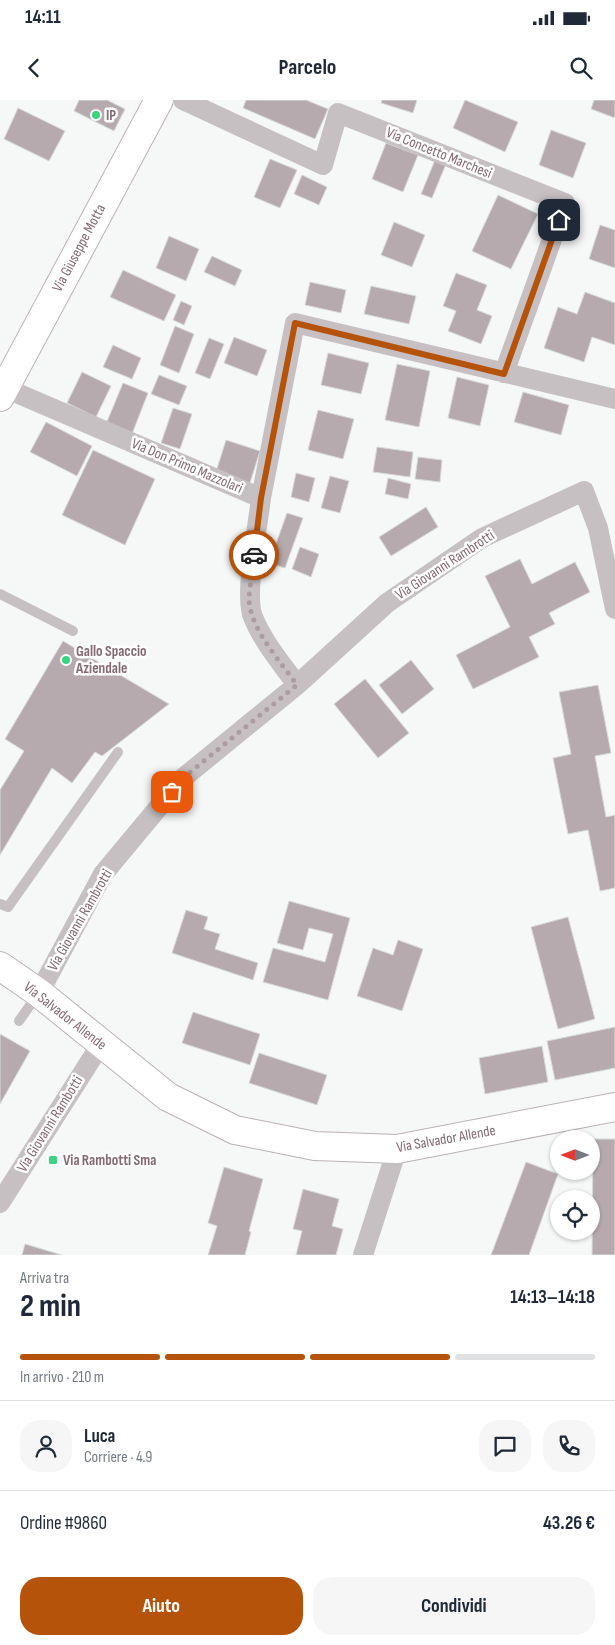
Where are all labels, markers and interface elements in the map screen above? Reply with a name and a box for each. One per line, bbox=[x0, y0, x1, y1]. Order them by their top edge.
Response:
text: 14:11 bbox=[25, 6, 61, 29]
icon: back bbox=[20, 54, 48, 82]
text: Parcelo bbox=[279, 54, 336, 81]
icon: search bbox=[567, 54, 595, 82]
place label: IP bbox=[106, 106, 116, 125]
marker: IP bbox=[90, 109, 102, 121]
street label: Via Concetto Marchesi bbox=[383, 123, 495, 183]
pin bbox=[538, 199, 580, 241]
street label: Via Giuseppe Motta bbox=[48, 201, 110, 295]
icon: home bbox=[545, 206, 573, 234]
street label: Via Don Primo Mazzolari bbox=[129, 434, 246, 498]
street label: Via Giovanni Rambrotti bbox=[392, 526, 498, 604]
courier bbox=[229, 530, 279, 580]
icon: car bbox=[240, 541, 268, 569]
place label: Gallo Spaccio Aziendale bbox=[75, 642, 147, 678]
marker: Gallo Spaccio Aziendale bbox=[60, 654, 72, 666]
pin bbox=[151, 771, 193, 813]
icon: bag bbox=[158, 778, 186, 806]
street label: Via Giovanni Rambrotti bbox=[43, 866, 117, 974]
street label: Via Salvador Allende bbox=[20, 978, 110, 1054]
street label: Via Giovanni Rambotti bbox=[13, 1072, 87, 1176]
street label: Via Salvador Allende bbox=[395, 1121, 497, 1157]
north arrow bbox=[550, 1130, 600, 1180]
map controls bbox=[550, 1130, 600, 1240]
place label: Via Rambotti Sma bbox=[63, 1151, 156, 1170]
marker: Via Rambotti Sma bbox=[47, 1154, 59, 1166]
button: locate bbox=[550, 1190, 600, 1240]
text: Arriva tra bbox=[20, 1269, 69, 1288]
text: 14:13–14:18 bbox=[510, 1286, 595, 1309]
text: 2 min bbox=[20, 1287, 81, 1326]
text: In arrivo · 210 m bbox=[20, 1368, 104, 1387]
button: person bbox=[20, 1420, 72, 1472]
button: chat bbox=[479, 1420, 531, 1472]
button: phone bbox=[543, 1420, 595, 1472]
text: Luca bbox=[84, 1425, 115, 1448]
text: Corriere · 4.9 bbox=[84, 1448, 152, 1467]
text: Ordine #9860 bbox=[20, 1512, 107, 1535]
text: 43.26 € bbox=[543, 1512, 595, 1535]
button: Aiuto bbox=[20, 1577, 303, 1635]
button: Condividi bbox=[313, 1577, 595, 1635]

